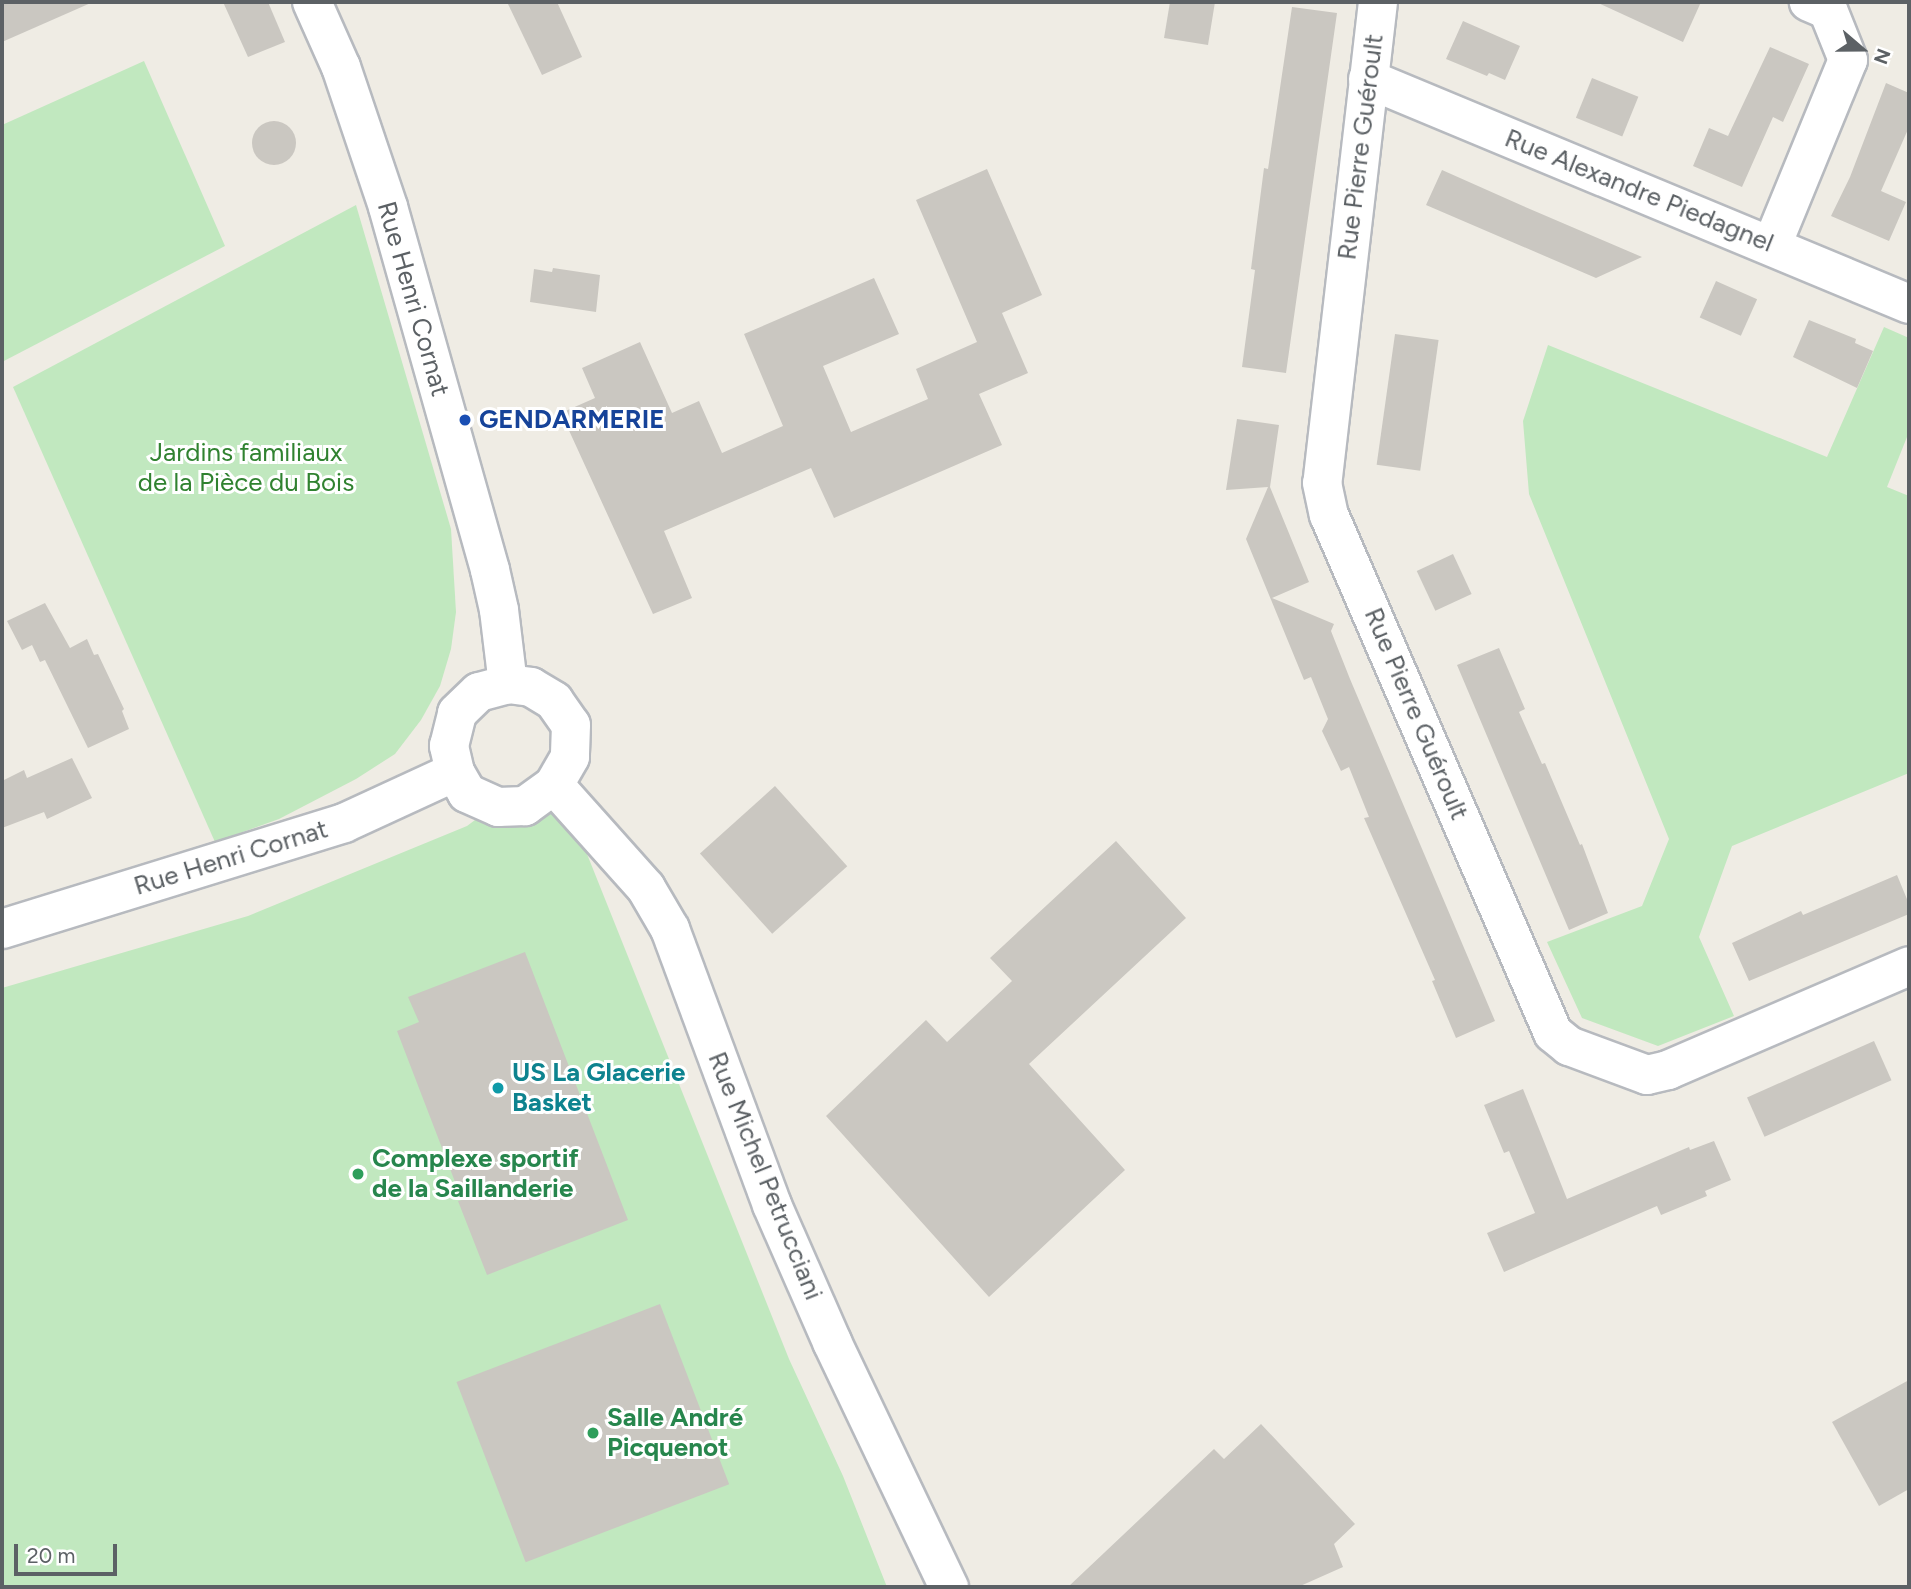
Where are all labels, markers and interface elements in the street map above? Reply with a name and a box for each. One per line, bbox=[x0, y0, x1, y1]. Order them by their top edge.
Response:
north arrow bbox=[1827, 14, 1897, 84]
street label: Rue Pierre Guéroult bbox=[1332, 32, 1390, 262]
text: N bbox=[1869, 46, 1896, 67]
street label: Rue Alexandre Piedagnel bbox=[1500, 123, 1778, 259]
street label: Rue Henri Cornat bbox=[370, 198, 456, 400]
place label: GENDARMERIE bbox=[479, 404, 664, 436]
marker: GENDARMERIE bbox=[457, 412, 473, 428]
park label: Jardins familiaux de la Pièce du Bois bbox=[138, 437, 354, 498]
street label: Rue Pierre Guéroult bbox=[1357, 603, 1475, 825]
street label: Rue Henri Cornat bbox=[130, 814, 332, 902]
street label: Rue Michel Petrucciani bbox=[701, 1048, 829, 1304]
place label: US La Glacerie Basket bbox=[512, 1057, 686, 1118]
marker: US La Glacerie Basket bbox=[490, 1080, 506, 1096]
place label: Complexe sportif de la Saillanderie bbox=[372, 1143, 579, 1204]
marker: Complexe sportif de la Saillanderie bbox=[350, 1166, 366, 1182]
place label: Salle André Picquenot bbox=[607, 1402, 743, 1464]
marker: Salle André Picquenot bbox=[585, 1425, 601, 1441]
scale bar bbox=[18, 1530, 121, 1574]
text: 20 m bbox=[27, 1543, 75, 1568]

